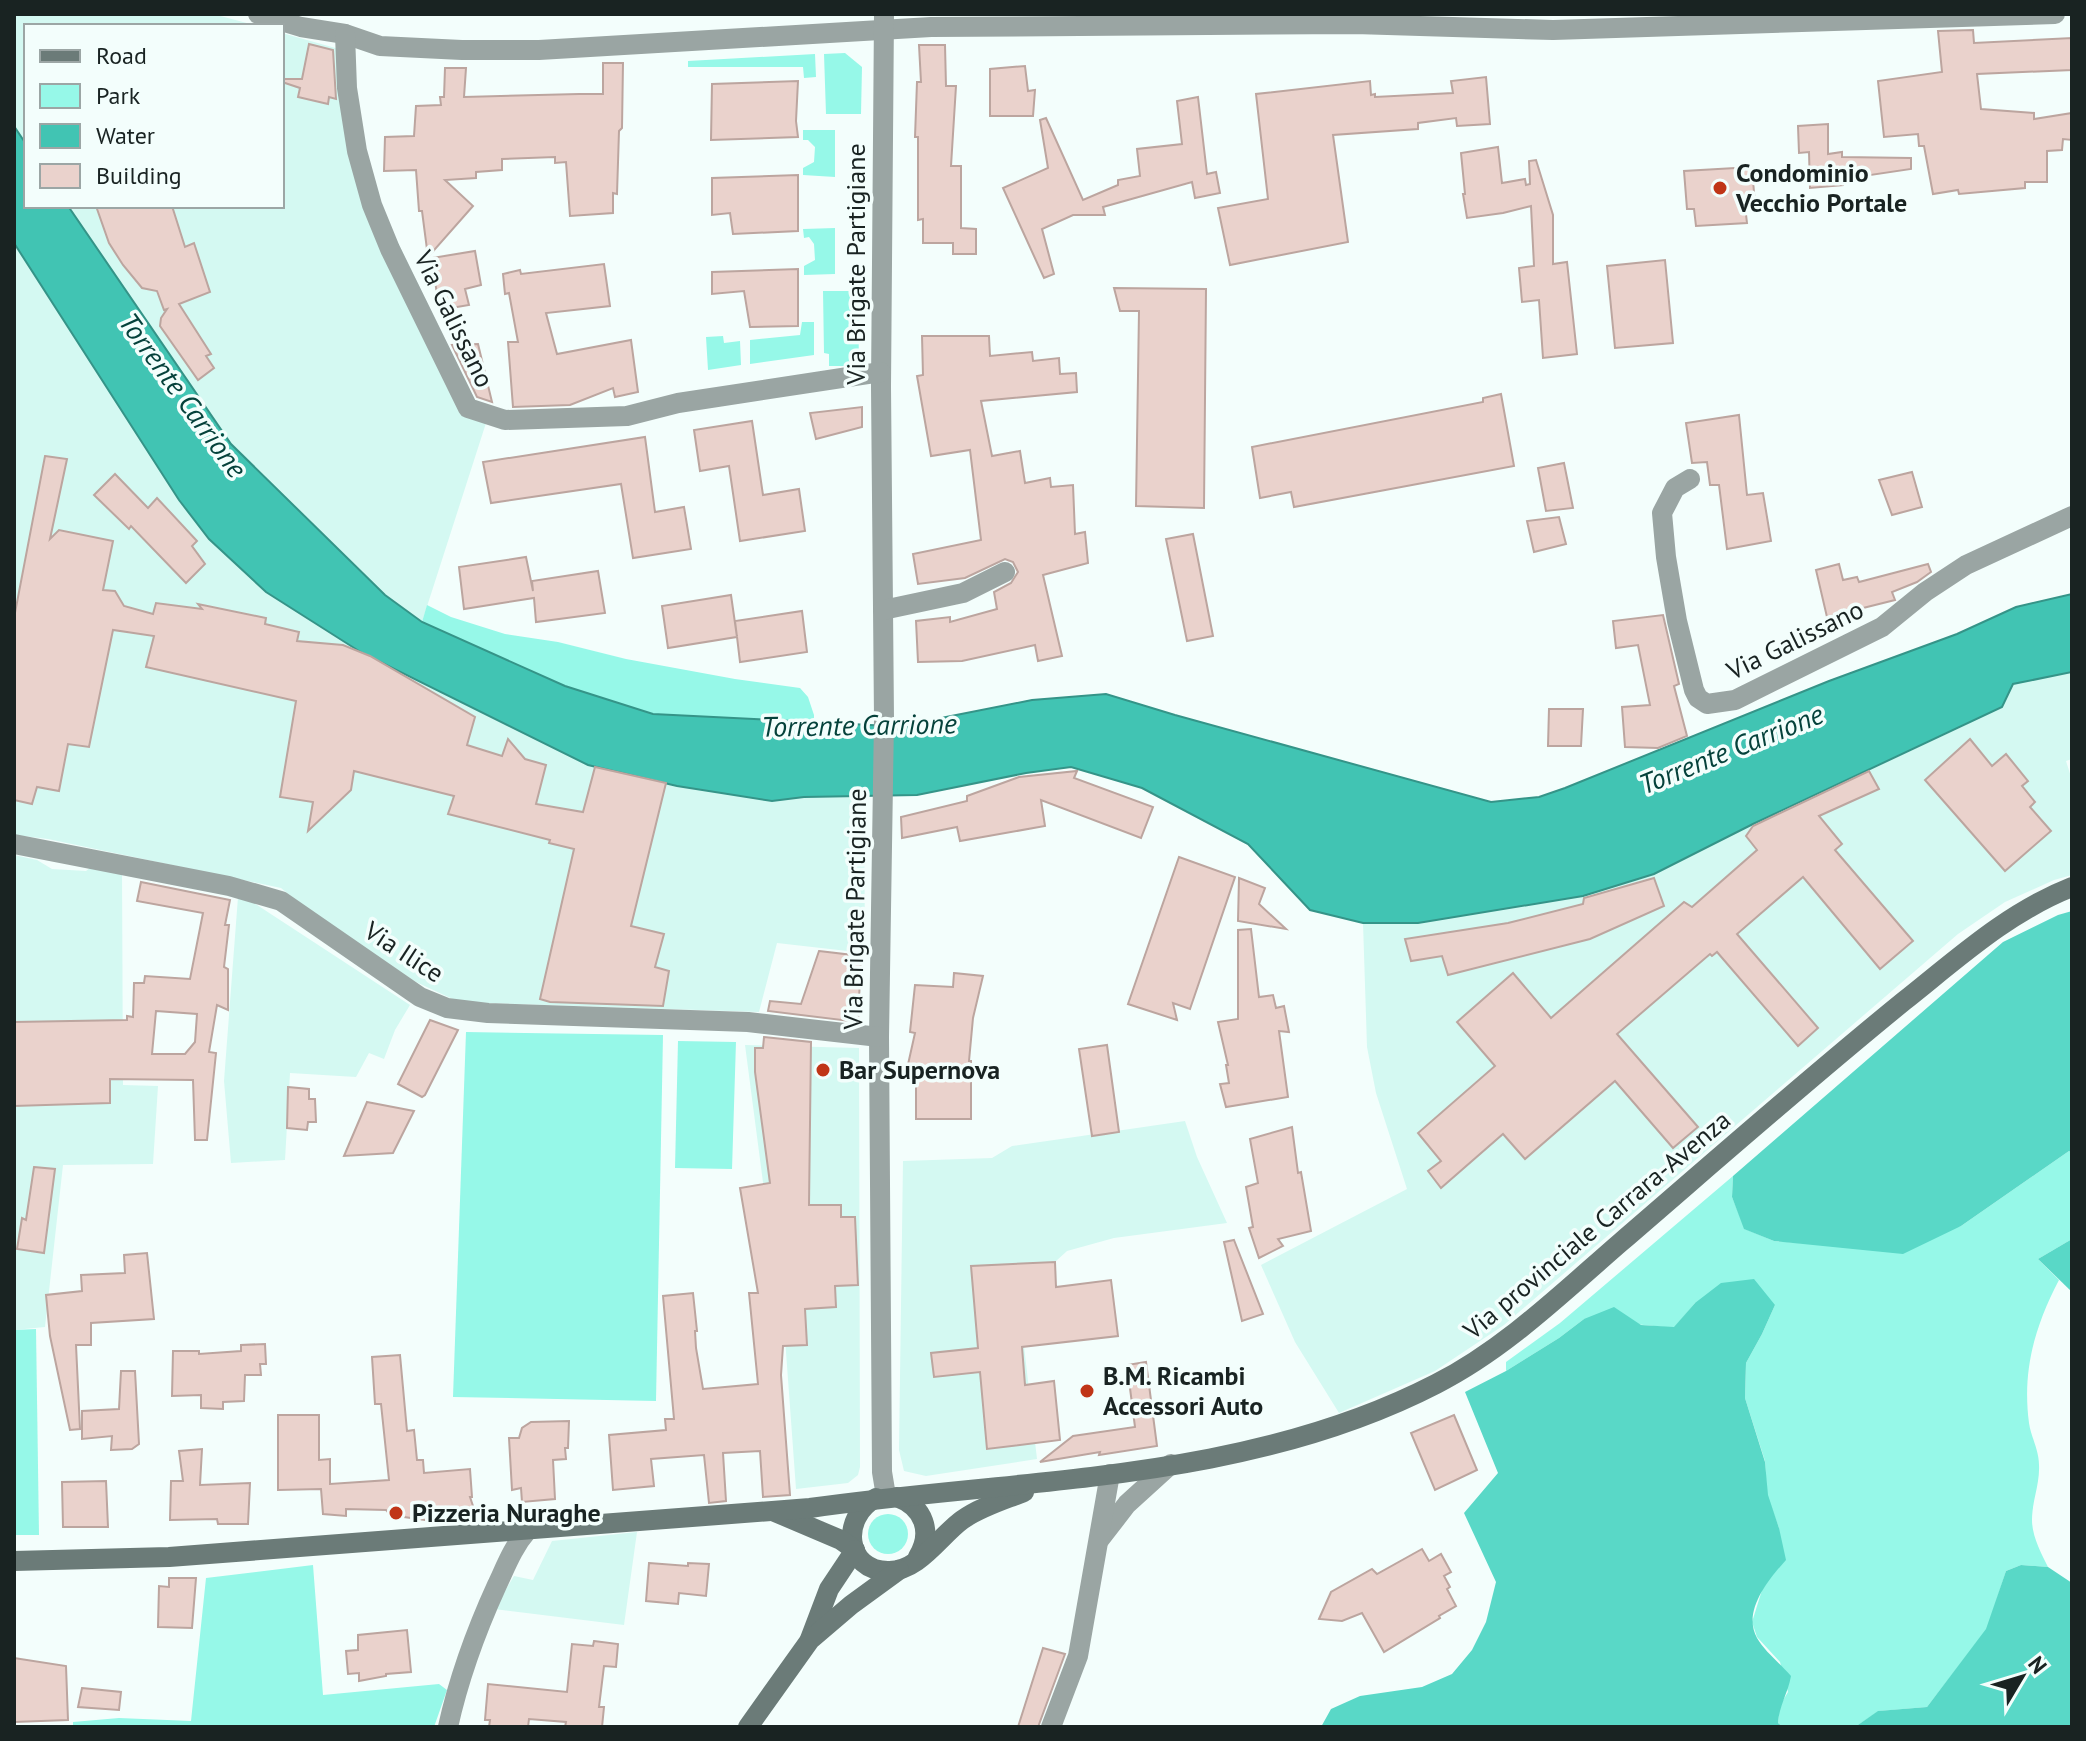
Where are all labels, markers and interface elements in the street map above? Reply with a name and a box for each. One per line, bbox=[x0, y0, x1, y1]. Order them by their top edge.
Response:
legend bbox=[24, 24, 284, 208]
text: Road bbox=[96, 40, 147, 71]
text: Park bbox=[96, 80, 141, 111]
text: Water bbox=[96, 120, 155, 151]
street label: Via Brigate Partigiane bbox=[839, 143, 872, 386]
place label: Condominio Vecchio Portale bbox=[1735, 156, 1907, 219]
text: Building bbox=[96, 160, 182, 191]
marker: Condominio Vecchio Portale bbox=[1711, 179, 1729, 197]
street label: Via Galissano bbox=[407, 244, 502, 392]
water label: Torrente Carrione bbox=[111, 305, 256, 485]
street label: Via Galissano bbox=[1720, 592, 1868, 687]
water label: Torrente Carrione bbox=[1633, 695, 1828, 802]
water label: Torrente Carrione bbox=[761, 704, 957, 745]
street label: Via Brigate Partigiane bbox=[836, 788, 873, 1031]
street label: Via Ilice bbox=[358, 913, 450, 989]
place label: Bar Supernova bbox=[839, 1053, 1000, 1086]
marker: Bar Supernova bbox=[814, 1061, 832, 1079]
street label: Via provinciale Carrara-Avenza bbox=[1456, 1103, 1737, 1347]
place label: B.M. Ricambi Accessori Auto bbox=[1103, 1359, 1263, 1422]
marker: B.M. Ricambi Accessori Auto bbox=[1078, 1382, 1096, 1400]
place label: Pizzeria Nuraghe bbox=[412, 1496, 601, 1529]
marker: Pizzeria Nuraghe bbox=[387, 1504, 405, 1522]
north arrow bbox=[1982, 1637, 2062, 1717]
text: N bbox=[2022, 1650, 2053, 1679]

